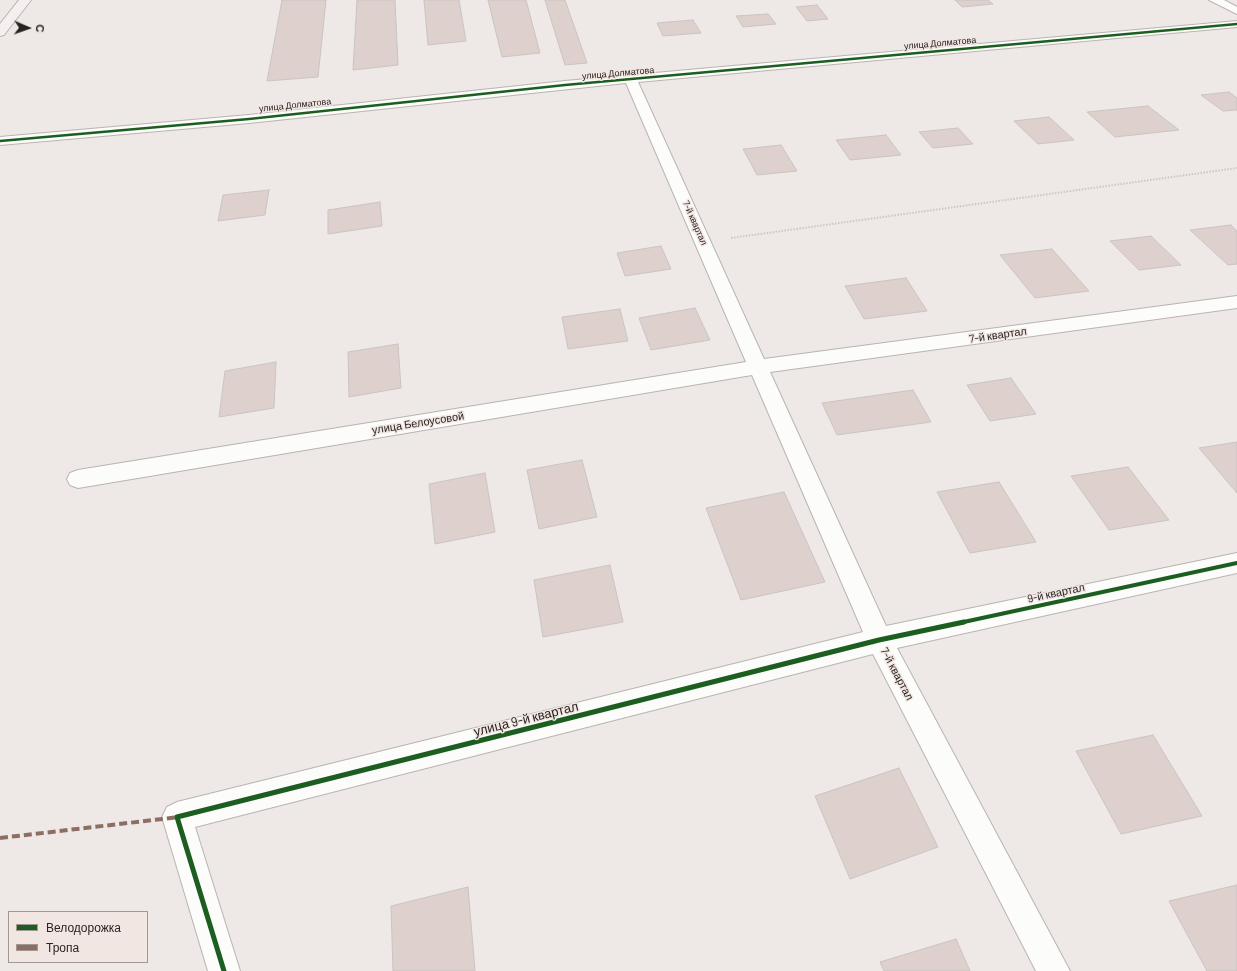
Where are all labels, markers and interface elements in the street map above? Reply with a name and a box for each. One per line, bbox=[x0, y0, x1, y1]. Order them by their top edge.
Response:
north arrow bbox=[8, 8, 48, 48]
text: С bbox=[34, 24, 47, 33]
street label: улица Долматова bbox=[903, 34, 977, 52]
street label: улица Долматова bbox=[581, 64, 655, 82]
street label: улица Долматова bbox=[258, 96, 332, 114]
street label: 7-й квартал bbox=[680, 199, 710, 247]
street label: 7-й квартал bbox=[968, 324, 1028, 346]
street label: улица Белоусовой bbox=[371, 409, 465, 437]
street label: 9-й квартал bbox=[1026, 580, 1086, 606]
street label: 7-й квартал bbox=[878, 645, 916, 703]
street label: улица 9-й квартал bbox=[472, 698, 580, 740]
legend bbox=[8, 911, 148, 963]
text: Велодорожка bbox=[46, 920, 121, 934]
text: Тропа bbox=[46, 940, 79, 954]

